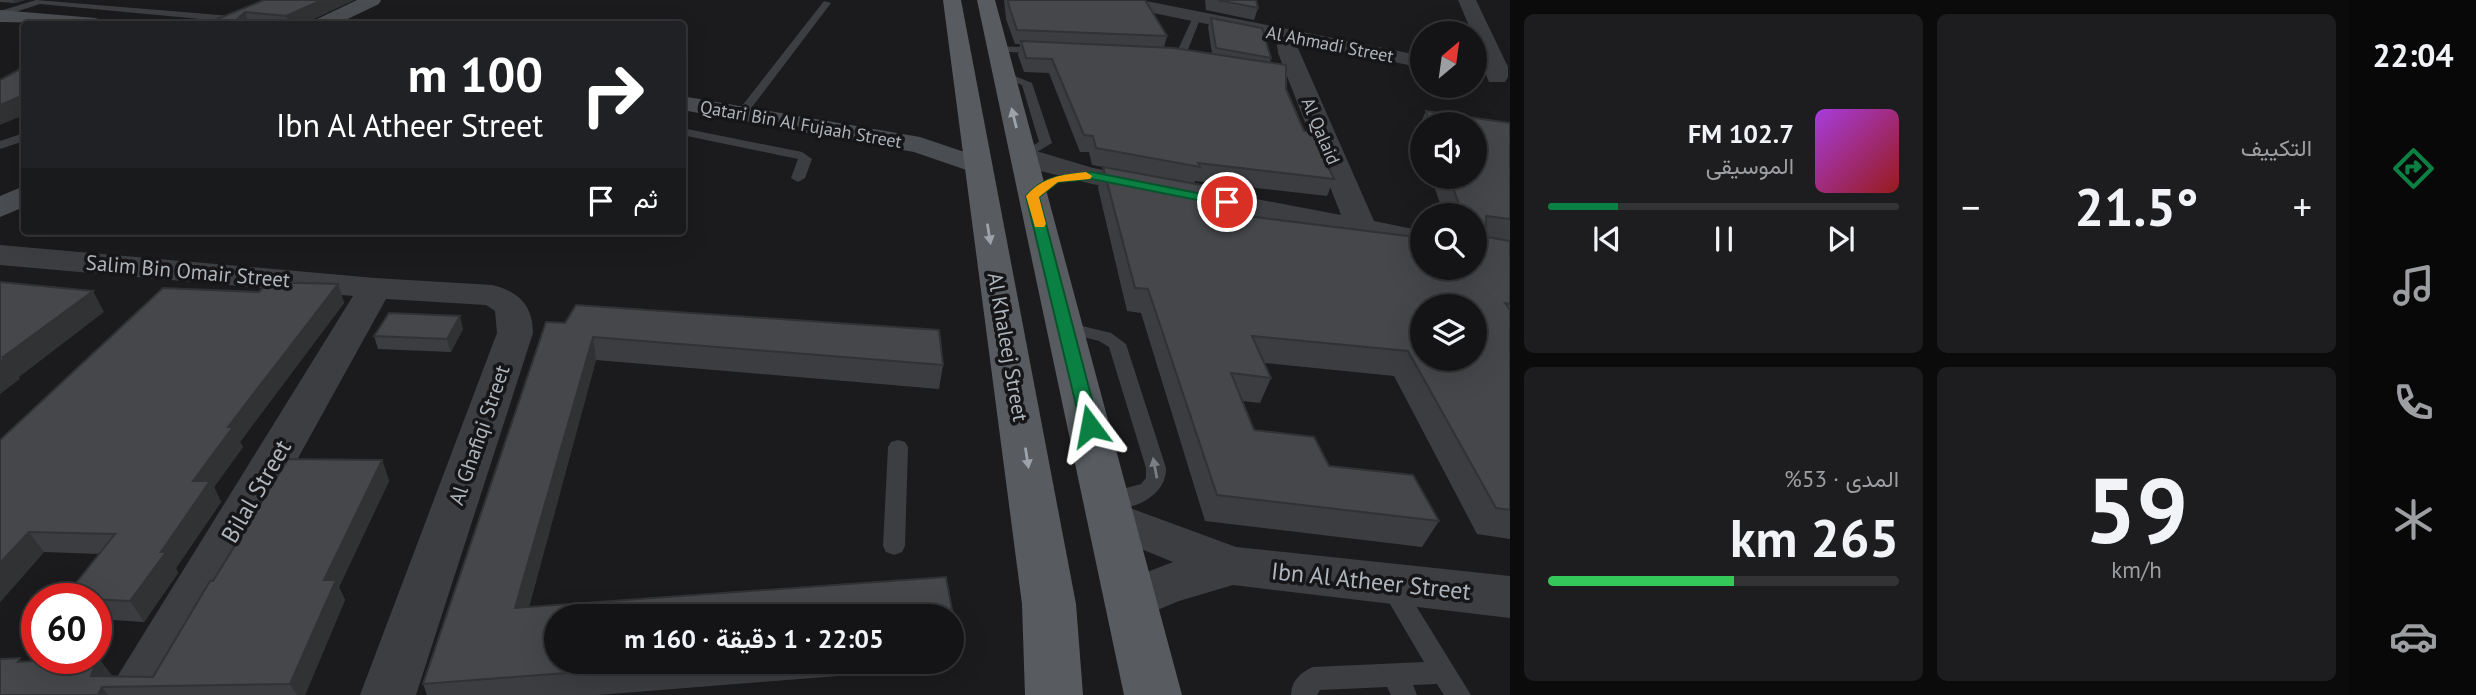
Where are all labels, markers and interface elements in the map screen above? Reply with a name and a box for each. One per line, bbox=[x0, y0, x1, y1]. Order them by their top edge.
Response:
street label: Al Ahmadi Street bbox=[1264, 20, 1396, 68]
north arrow bbox=[1410, 21, 1488, 98]
map controls bbox=[1410, 21, 1487, 371]
text: 22:04 bbox=[2372, 34, 2454, 76]
text: 100 m bbox=[408, 42, 543, 106]
icon: right bbox=[567, 49, 658, 140]
street label: Al Qalaid bbox=[1297, 94, 1345, 168]
street label: Qatari Bin Al Fujaah Street bbox=[698, 95, 904, 153]
text: Ibn Al Atheer Street bbox=[276, 104, 543, 146]
one-way arrow bbox=[1008, 107, 1019, 129]
button: sound bbox=[1410, 112, 1487, 189]
text: 102.7 FM bbox=[1688, 117, 1794, 150]
text: التكييف bbox=[2241, 133, 2312, 162]
icon: directions bbox=[2389, 144, 2438, 193]
text: الموسيقى bbox=[1706, 151, 1794, 180]
pin bbox=[1197, 172, 1257, 232]
text: 21.5° bbox=[2075, 173, 2198, 240]
icon: arrive bbox=[582, 182, 620, 220]
text: ثم bbox=[634, 182, 658, 215]
text: − bbox=[1961, 182, 1980, 231]
text: + bbox=[2293, 182, 2312, 231]
icon: arrive bbox=[1208, 183, 1246, 221]
button: search bbox=[1410, 203, 1487, 280]
icon: previous bbox=[1588, 220, 1626, 258]
icon: pause bbox=[1705, 220, 1743, 258]
icon: next bbox=[1822, 220, 1860, 258]
one-way arrow bbox=[984, 223, 995, 245]
street label: Salim Bin Omair Street bbox=[85, 249, 291, 293]
icon: music bbox=[2389, 261, 2438, 310]
street label: Al Khaleej Street bbox=[982, 270, 1034, 424]
button: layers bbox=[1410, 294, 1487, 371]
street label: Al Ghafiqi Street bbox=[442, 361, 516, 509]
icon: phone bbox=[2389, 378, 2438, 427]
position arrow bbox=[1053, 389, 1127, 463]
street label: Bilal Street bbox=[214, 434, 298, 548]
one-way arrow bbox=[1021, 447, 1032, 469]
text: 59 bbox=[2085, 450, 2188, 568]
one-way arrow bbox=[1149, 457, 1160, 479]
text: المدى · 53% bbox=[1784, 464, 1899, 493]
icon: climate bbox=[2389, 495, 2438, 544]
text: 265 km bbox=[1730, 504, 1899, 571]
street label: Ibn Al Atheer Street bbox=[1270, 555, 1472, 607]
text: km/h bbox=[2111, 555, 2162, 584]
speed limit sign: 60 bbox=[21, 583, 112, 674]
icon: car bbox=[2389, 612, 2438, 661]
text: 22:05 · 1 دقيقة · 160 m bbox=[624, 622, 884, 655]

